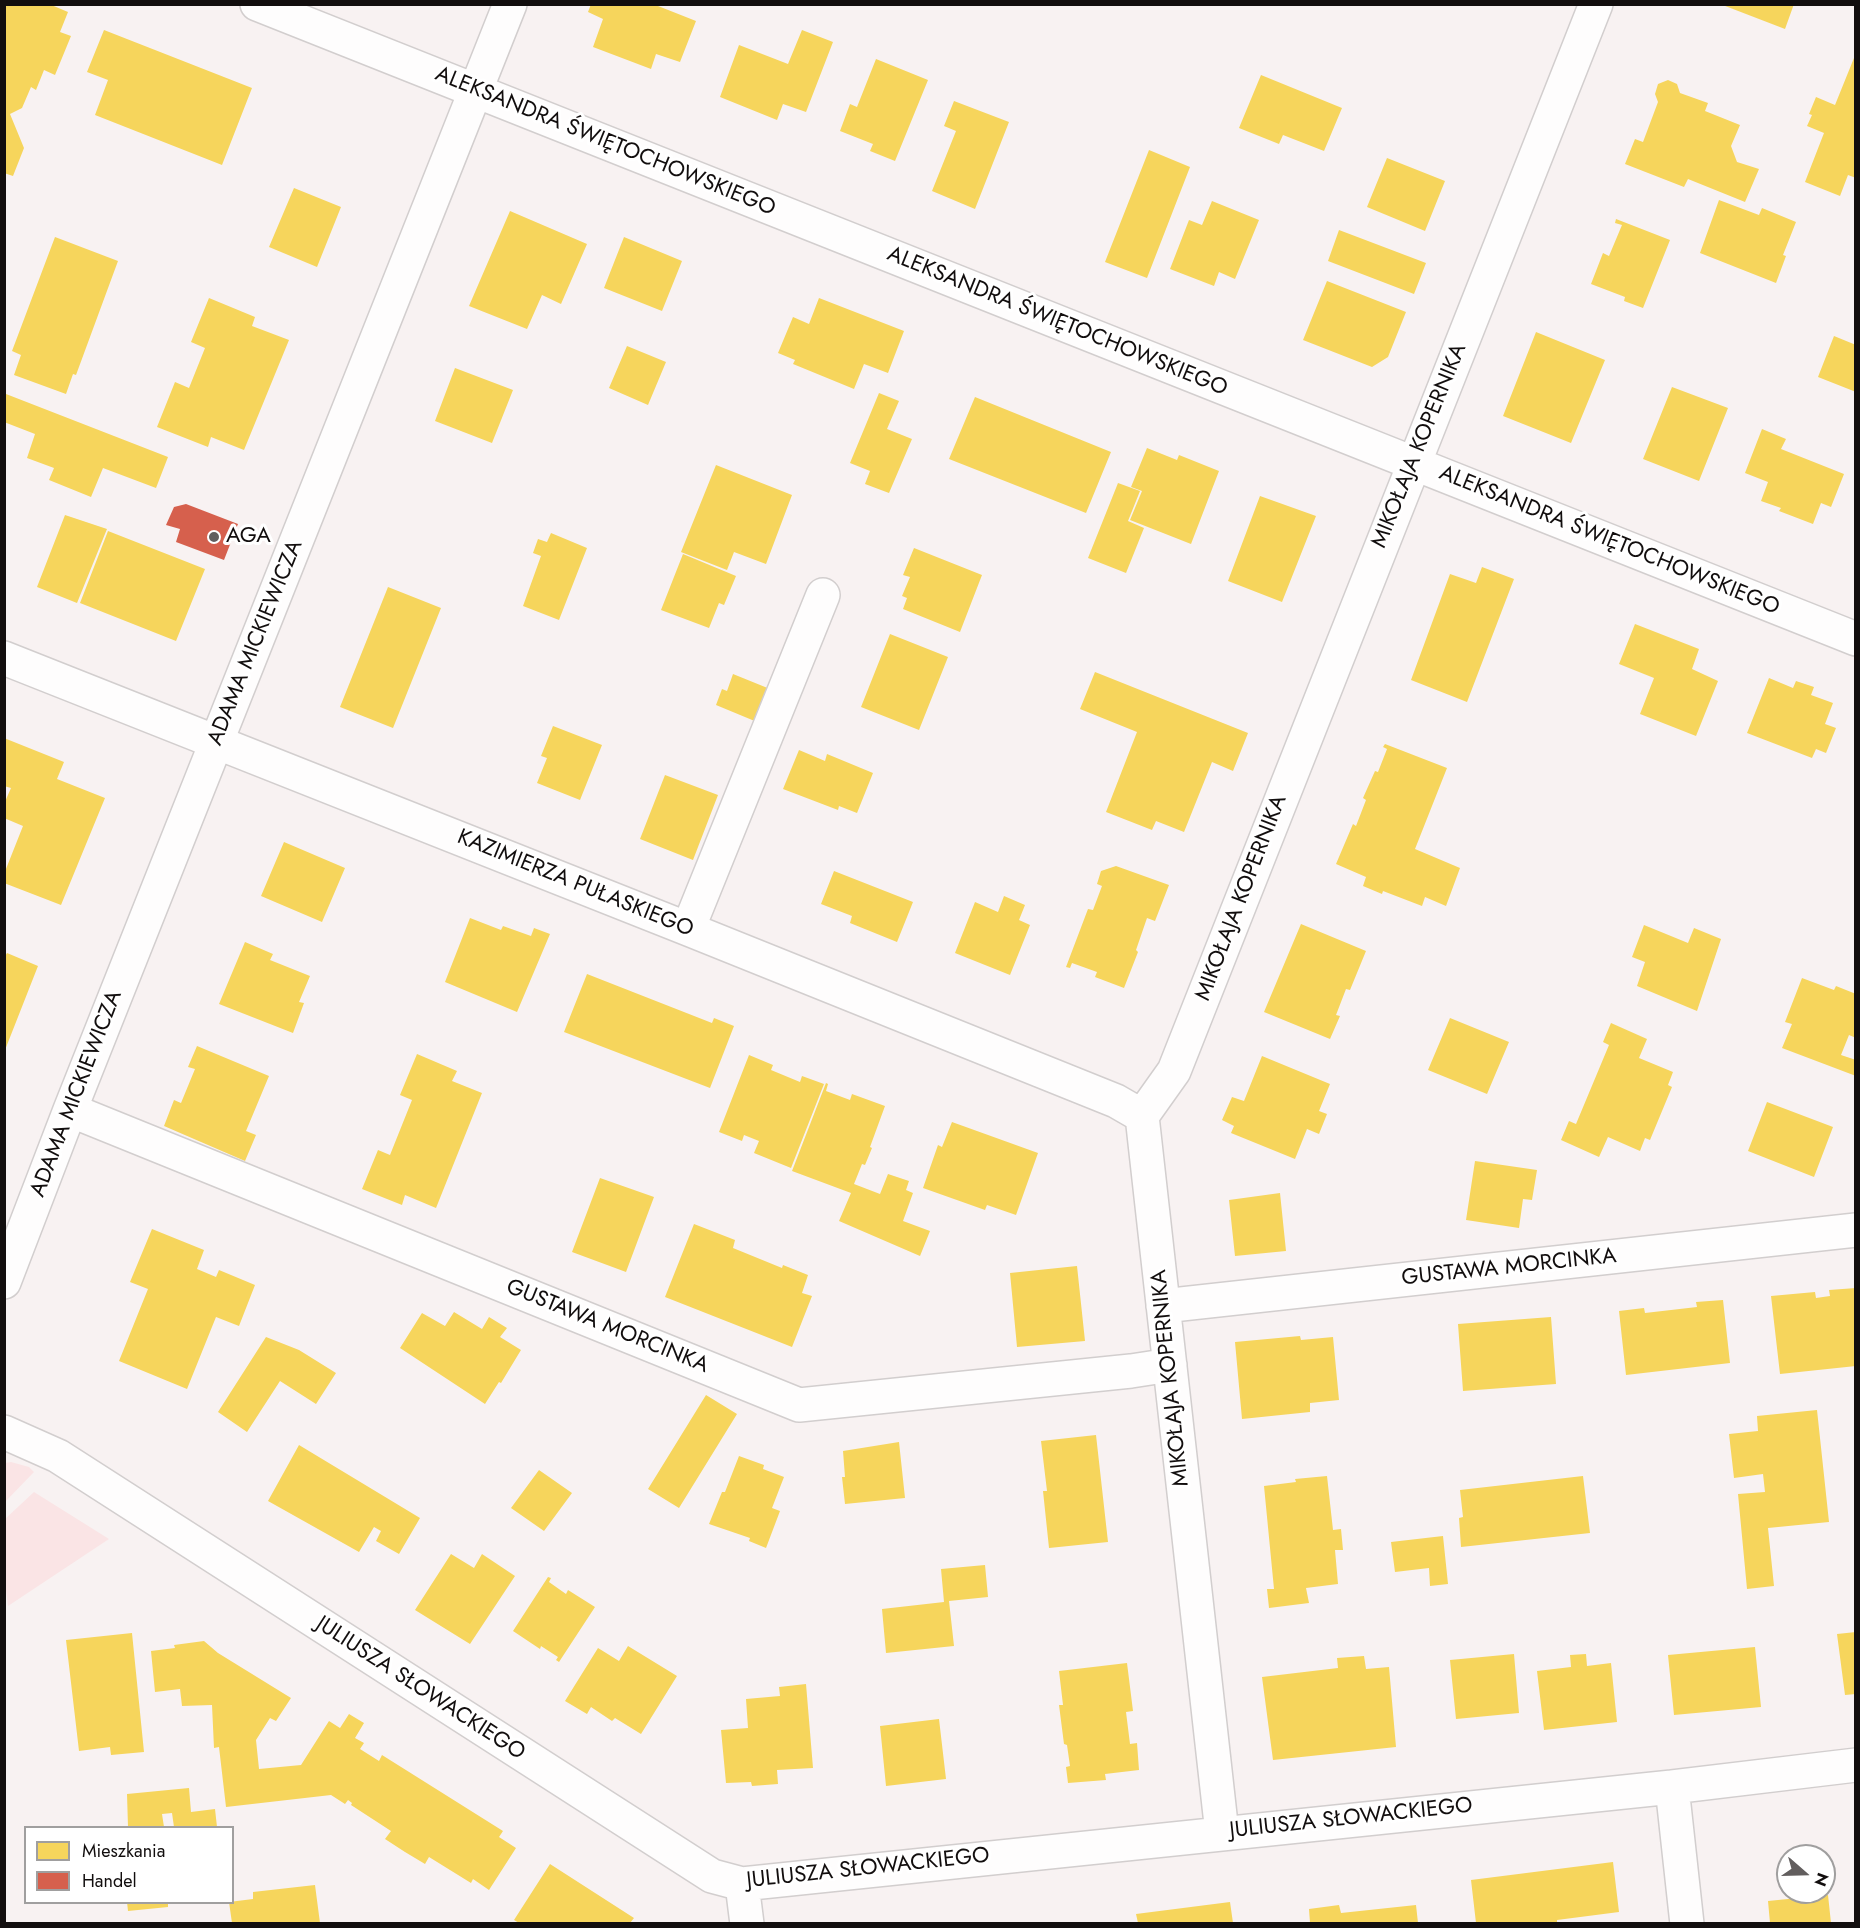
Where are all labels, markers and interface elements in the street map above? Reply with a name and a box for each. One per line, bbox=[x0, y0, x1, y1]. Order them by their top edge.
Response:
street label: ALEKSANDRA ŚWIĘTOCHOWSKIEGO bbox=[431, 61, 779, 223]
street label: ALEKSANDRA ŚWIĘTOCHOWSKIEGO bbox=[883, 241, 1231, 403]
street label: MIKOŁAJA KOPERNIKA bbox=[1367, 340, 1473, 552]
street label: ALEKSANDRA ŚWIĘTOCHOWSKIEGO bbox=[1435, 460, 1783, 622]
place label: AGA bbox=[226, 524, 271, 550]
marker: AGA bbox=[207, 530, 221, 544]
street label: ADAMA MICKIEWICZA bbox=[203, 537, 309, 749]
street label: MIKOŁAJA KOPERNIKA bbox=[1191, 792, 1293, 1004]
street label: KAZIMIERZA PUŁASKIEGO bbox=[453, 824, 697, 944]
street label: ADAMA MICKIEWICZA bbox=[25, 987, 129, 1201]
street label: GUSTAWA MORCINKA bbox=[1400, 1244, 1618, 1292]
street label: MIKOŁAJA KOPERNIKA bbox=[1146, 1268, 1196, 1488]
street label: GUSTAWA MORCINKA bbox=[502, 1274, 712, 1380]
street label: JULIUSZA SŁOWACKIEGO bbox=[310, 1611, 530, 1767]
street label: JULIUSZA SŁOWACKIEGO bbox=[1228, 1793, 1474, 1845]
legend bbox=[24, 1826, 234, 1904]
text: Mieszkania bbox=[82, 1838, 165, 1864]
street label: JULIUSZA SŁOWACKIEGO bbox=[745, 1843, 991, 1895]
north arrow bbox=[1776, 1844, 1836, 1904]
text: Handel bbox=[82, 1868, 137, 1894]
text: N bbox=[1809, 1870, 1834, 1890]

